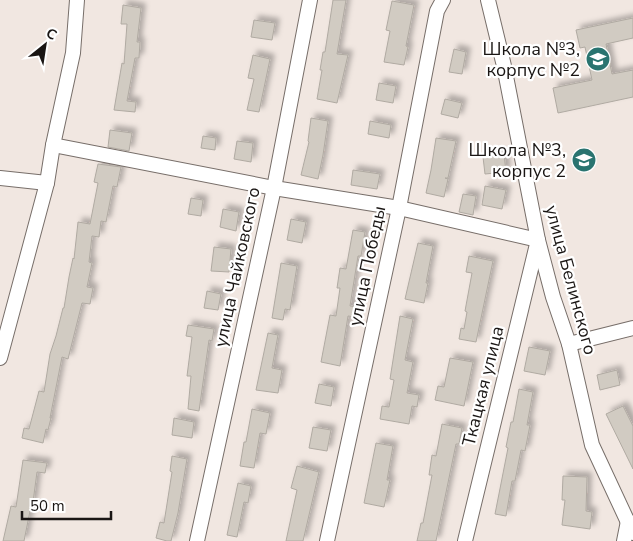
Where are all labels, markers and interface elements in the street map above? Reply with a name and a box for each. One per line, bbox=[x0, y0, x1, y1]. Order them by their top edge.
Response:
north arrow bbox=[20, 20, 70, 70]
text: С bbox=[42, 24, 61, 45]
place label: Школа №3, корпус №2 bbox=[483, 37, 580, 82]
school or university icon: Школа №3, корпус №2 bbox=[585, 46, 611, 72]
place label: Школа №3, корпус 2 bbox=[469, 138, 566, 183]
school or university icon: Школа №3, корпус 2 bbox=[571, 147, 597, 173]
street label: улица Чайковского bbox=[208, 185, 266, 349]
street label: улица Белинского bbox=[539, 202, 603, 358]
street label: улица Победы bbox=[343, 204, 391, 328]
street label: Ткацкая улица bbox=[456, 323, 510, 449]
scale bar bbox=[22, 488, 111, 520]
text: 50 m bbox=[30, 496, 65, 516]

